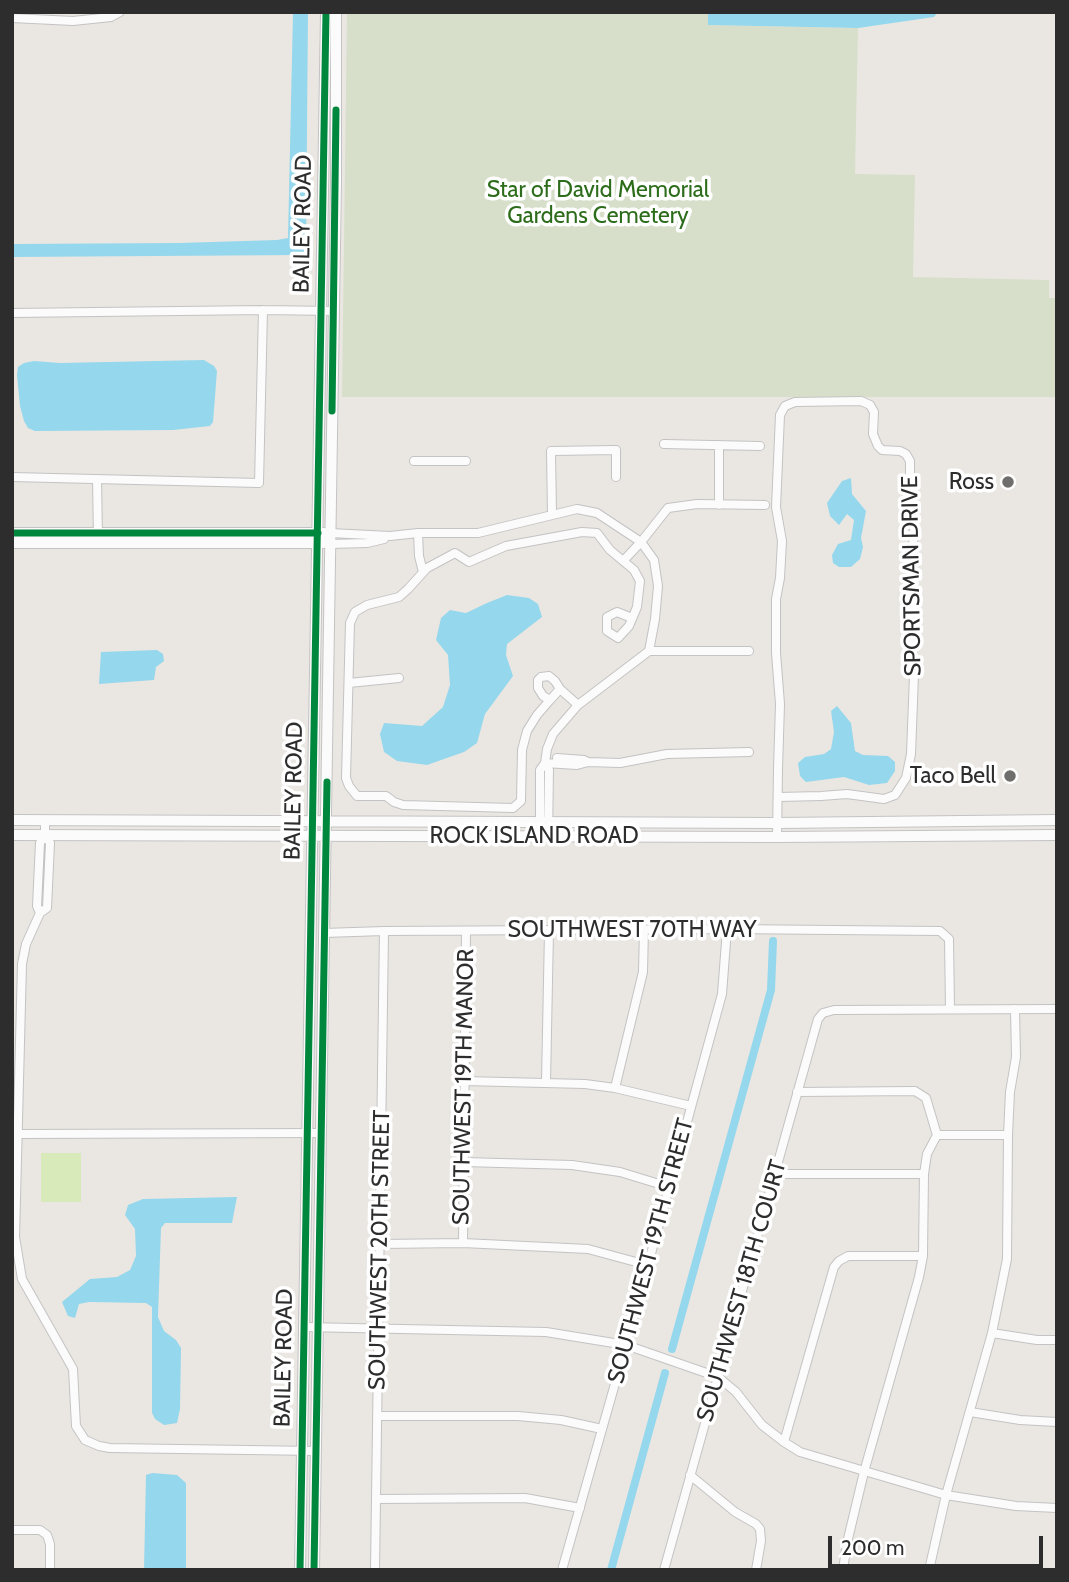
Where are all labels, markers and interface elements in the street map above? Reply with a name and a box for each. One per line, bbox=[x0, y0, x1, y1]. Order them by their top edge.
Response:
street label: BAILEY ROAD bbox=[288, 155, 318, 293]
park label: Star of David Memorial Gardens Cemetery bbox=[487, 176, 709, 230]
place label: Ross bbox=[949, 468, 994, 496]
marker: Ross bbox=[1000, 474, 1016, 490]
street label: SPORTSMAN DRIVE bbox=[896, 475, 928, 677]
street label: BAILEY ROAD bbox=[279, 722, 309, 860]
place label: Taco Bell bbox=[910, 762, 996, 790]
marker: Taco Bell bbox=[1002, 768, 1018, 784]
street label: ROCK ISLAND ROAD bbox=[429, 822, 639, 850]
street label: SOUTHWEST 70TH WAY bbox=[508, 916, 756, 944]
street label: SOUTHWEST 19TH MANOR bbox=[448, 949, 480, 1225]
street label: SOUTHWEST 20TH STREET bbox=[364, 1110, 396, 1390]
street label: SOUTHWEST 19TH STREET bbox=[602, 1115, 700, 1387]
street label: SOUTHWEST 18TH COURT bbox=[691, 1157, 793, 1425]
street label: BAILEY ROAD bbox=[269, 1289, 299, 1427]
scale bar bbox=[831, 1522, 1046, 1566]
text: 200 m bbox=[841, 1535, 904, 1560]

